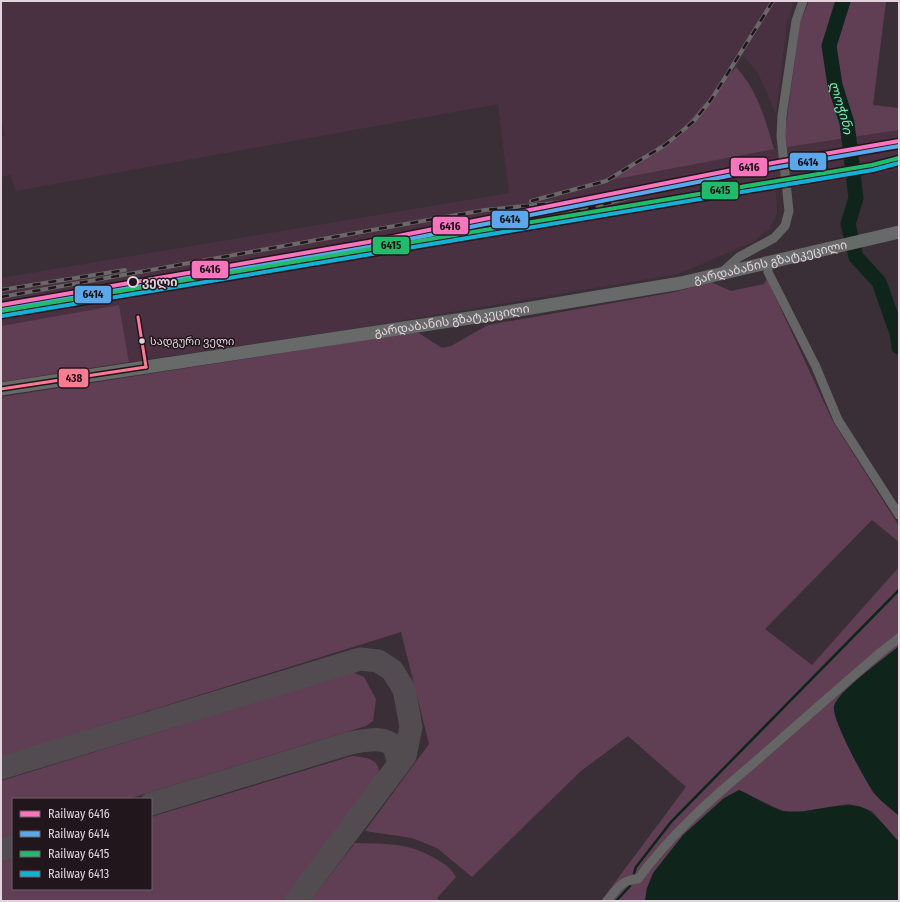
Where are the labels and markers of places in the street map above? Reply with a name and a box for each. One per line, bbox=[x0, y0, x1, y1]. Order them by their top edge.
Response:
place label: ველი bbox=[142, 275, 178, 290]
marker: ველი bbox=[127, 276, 139, 288]
place label: სადგური ველი bbox=[150, 335, 234, 348]
marker: სადგური ველი bbox=[137, 336, 147, 346]

